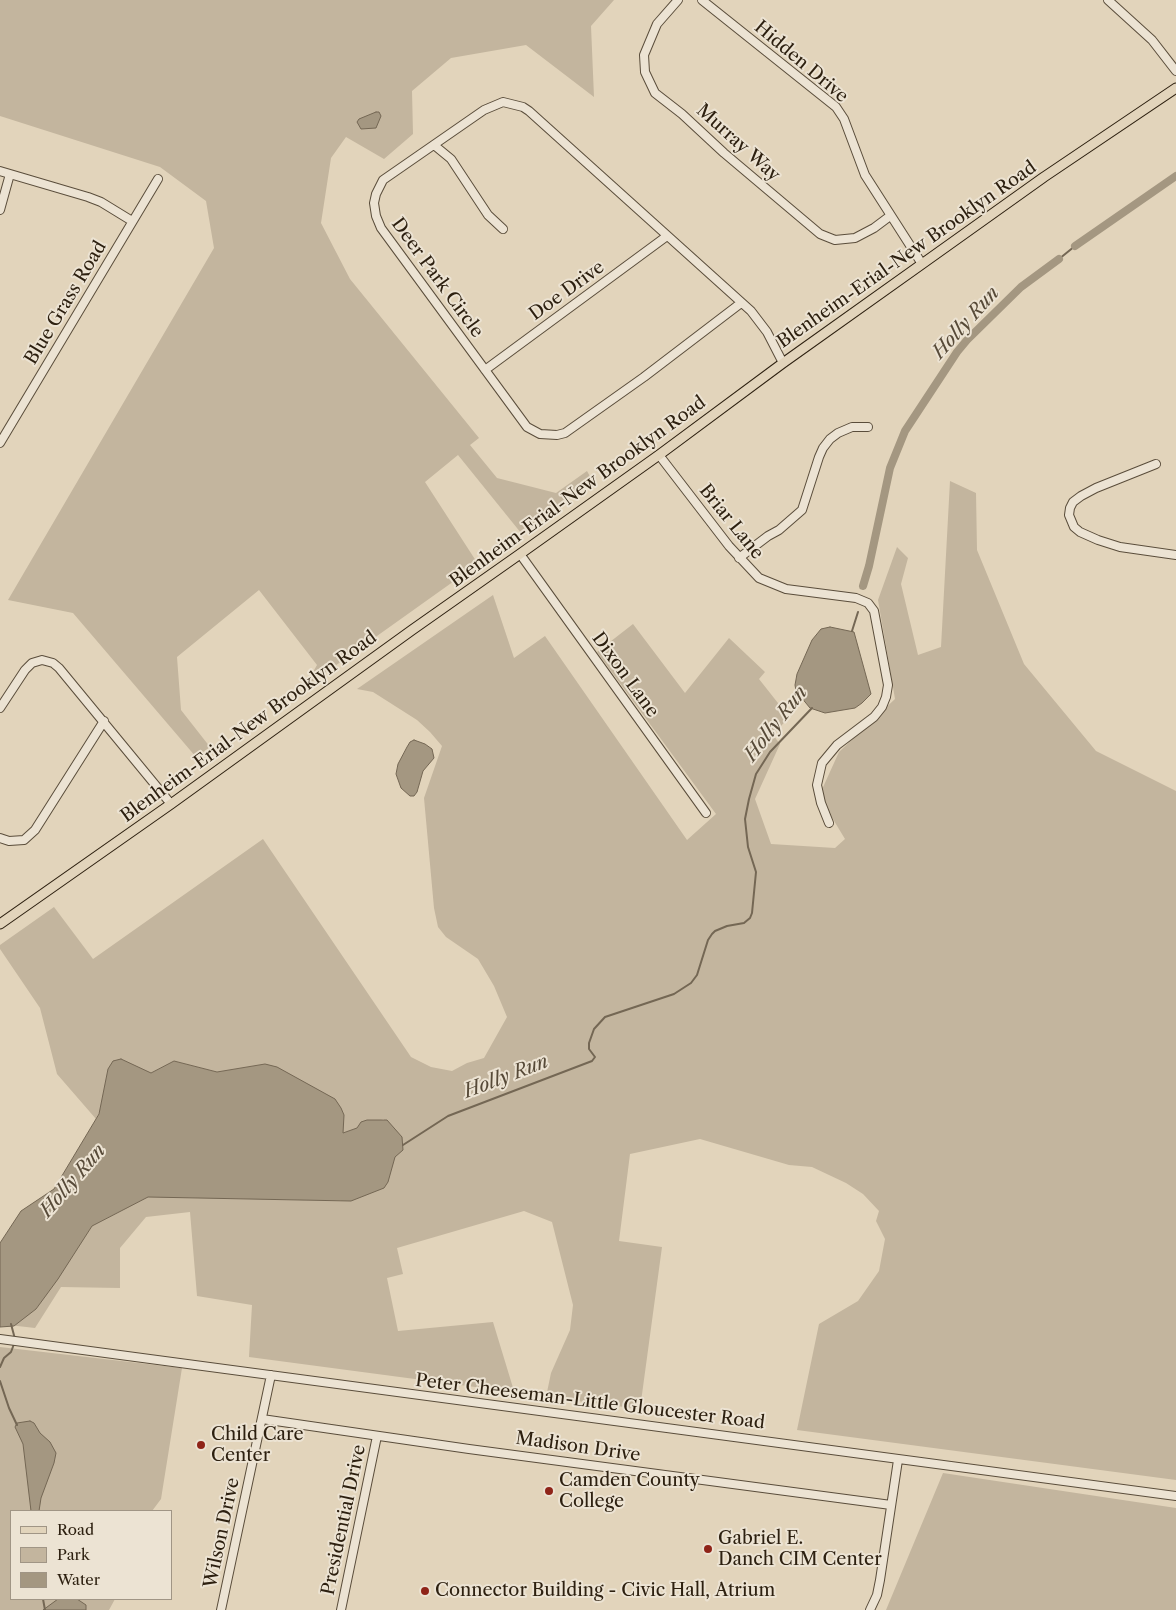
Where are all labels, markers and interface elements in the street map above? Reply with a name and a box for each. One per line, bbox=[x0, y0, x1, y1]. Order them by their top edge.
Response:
street label: Hidden Drive bbox=[750, 17, 852, 107]
street label: Murray Way bbox=[692, 100, 784, 186]
street label: Blenheim-Erial-New Brooklyn Road bbox=[773, 157, 1041, 353]
street label: Deer Park Circle bbox=[386, 214, 488, 342]
street label: Blue Grass Road bbox=[21, 237, 111, 369]
street label: Doe Drive bbox=[525, 257, 609, 325]
water label: Holly Run bbox=[928, 282, 1004, 364]
street label: Blenheim-Erial-New Brooklyn Road bbox=[446, 392, 710, 592]
street label: Briar Lane bbox=[694, 480, 768, 564]
street label: Blenheim-Erial-New Brooklyn Road bbox=[117, 627, 381, 827]
street label: Dixon Lane bbox=[587, 628, 663, 722]
water label: Holly Run bbox=[740, 682, 812, 766]
water label: Holly Run bbox=[460, 1050, 552, 1104]
water label: Holly Run bbox=[35, 1140, 111, 1222]
street label: Peter Cheeseman-Little Gloucester Road bbox=[414, 1370, 766, 1434]
place label: Child Care Center bbox=[211, 1424, 304, 1466]
street label: Madison Drive bbox=[514, 1428, 642, 1466]
marker: Child Care Center bbox=[195, 1439, 207, 1451]
street label: Presidential Drive bbox=[318, 1443, 370, 1597]
place label: Camden County College bbox=[559, 1470, 700, 1512]
street label: Wilson Drive bbox=[200, 1476, 244, 1590]
marker: Camden County College bbox=[543, 1485, 555, 1497]
legend bbox=[10, 1510, 172, 1600]
text: Road bbox=[57, 1520, 94, 1539]
place label: Gabriel E. Danch CIM Center bbox=[718, 1528, 882, 1570]
marker: Gabriel E. Danch CIM Center bbox=[702, 1543, 714, 1555]
text: Park bbox=[57, 1545, 90, 1564]
text: Water bbox=[57, 1570, 100, 1589]
place label: Connector Building - Civic Hall, Atrium bbox=[435, 1580, 775, 1602]
marker: Connector Building - Civic Hall, Atrium bbox=[419, 1585, 431, 1597]

